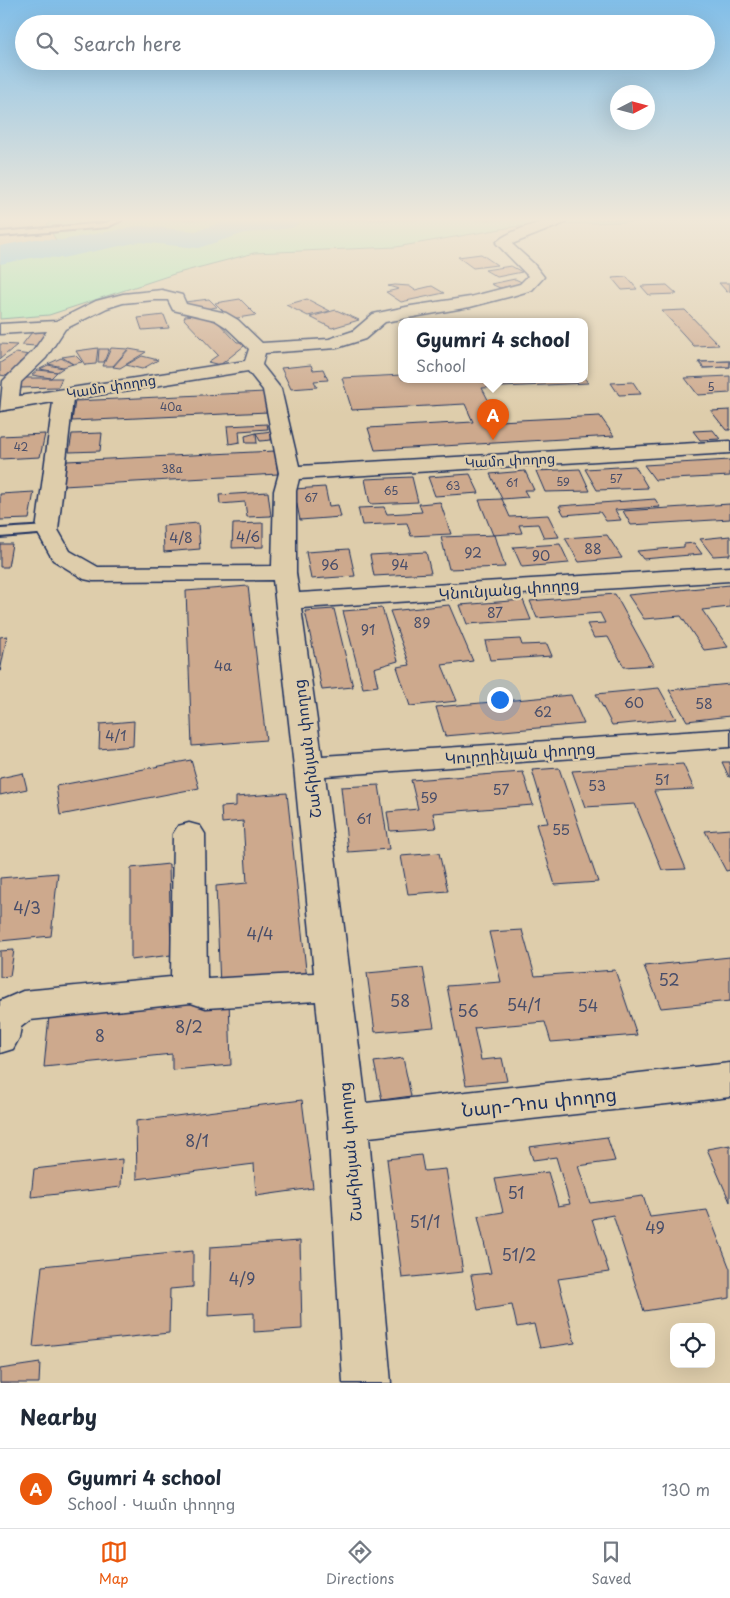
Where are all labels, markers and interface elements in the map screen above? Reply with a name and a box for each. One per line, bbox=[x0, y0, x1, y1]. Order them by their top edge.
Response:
search box bbox=[15, 15, 715, 70]
icon: search bbox=[33, 29, 61, 57]
text: Search here bbox=[73, 29, 182, 57]
north arrow bbox=[610, 85, 655, 130]
popup bbox=[398, 318, 588, 383]
text: Gyumri 4 school bbox=[416, 325, 570, 353]
text: School bbox=[416, 353, 466, 377]
street label: Կամո փողոց bbox=[65, 369, 157, 403]
house number: 5 bbox=[707, 378, 715, 395]
house number: 40a bbox=[160, 398, 182, 415]
pin: A bbox=[477, 399, 509, 440]
house number: 42 bbox=[14, 438, 29, 455]
street label: Կամո փողոց bbox=[464, 447, 556, 473]
house number: 38a bbox=[162, 460, 183, 477]
house number: 57 bbox=[609, 470, 623, 487]
house number: 59 bbox=[556, 473, 570, 490]
house number: 61 bbox=[506, 474, 518, 491]
house number: 63 bbox=[446, 477, 460, 494]
house number: 65 bbox=[384, 482, 398, 499]
house number: 67 bbox=[304, 489, 318, 506]
house number: 4/6 bbox=[236, 526, 260, 547]
house number: 4/8 bbox=[169, 527, 193, 548]
house number: 88 bbox=[584, 538, 602, 559]
house number: 92 bbox=[464, 542, 482, 563]
house number: 90 bbox=[532, 545, 550, 566]
house number: 96 bbox=[321, 554, 339, 575]
house number: 94 bbox=[391, 554, 409, 575]
street label: Կնունյանց փողոց bbox=[438, 571, 580, 605]
house number: 87 bbox=[487, 602, 503, 623]
house number: 89 bbox=[414, 612, 430, 633]
house number: 91 bbox=[361, 619, 375, 640]
house number: 4a bbox=[214, 655, 232, 676]
street label: Շահինյան փողոց bbox=[286, 678, 326, 820]
your location bbox=[487, 687, 513, 713]
house number: 60 bbox=[624, 692, 644, 713]
house number: 58 bbox=[695, 693, 713, 714]
house number: 62 bbox=[534, 701, 552, 722]
house number: 4/1 bbox=[105, 725, 127, 746]
street label: Կուրղինյան փողոց bbox=[444, 735, 596, 769]
house number: 51 bbox=[655, 769, 669, 790]
house number: 53 bbox=[588, 775, 606, 796]
house number: 57 bbox=[493, 779, 509, 800]
house number: 59 bbox=[420, 787, 438, 808]
house number: 61 bbox=[356, 808, 372, 829]
house number: 55 bbox=[552, 819, 570, 840]
house number: 4/3 bbox=[13, 895, 41, 919]
house number: 4/4 bbox=[246, 921, 274, 945]
house number: 52 bbox=[658, 967, 680, 991]
house number: 58 bbox=[390, 988, 410, 1012]
house number: 54/1 bbox=[507, 992, 541, 1016]
house number: 54 bbox=[578, 993, 598, 1017]
house number: 56 bbox=[457, 998, 479, 1022]
house number: 8/2 bbox=[175, 1014, 203, 1038]
house number: 8 bbox=[95, 1023, 105, 1047]
street label: Նար-Դոս փողոց bbox=[460, 1079, 618, 1123]
street label: Շահինյան փողոց bbox=[331, 1081, 367, 1223]
house number: 8/1 bbox=[185, 1128, 209, 1152]
house number: 51 bbox=[507, 1180, 525, 1204]
house number: 51/1 bbox=[410, 1209, 440, 1233]
house number: 49 bbox=[645, 1215, 665, 1239]
house number: 51/2 bbox=[502, 1242, 536, 1266]
house number: 4/9 bbox=[229, 1266, 255, 1290]
map controls bbox=[670, 1323, 715, 1368]
button: locate bbox=[670, 1323, 715, 1368]
text: Nearby bbox=[20, 1400, 97, 1432]
text: Gyumri 4 school bbox=[67, 1463, 221, 1491]
text: A bbox=[30, 1477, 42, 1501]
text: 130 m bbox=[662, 1477, 710, 1501]
text: School · Կամո փողոց bbox=[67, 1491, 235, 1515]
tab: Map bbox=[99, 1538, 129, 1589]
tab: Directions bbox=[326, 1538, 394, 1589]
tab: Saved bbox=[592, 1538, 631, 1589]

